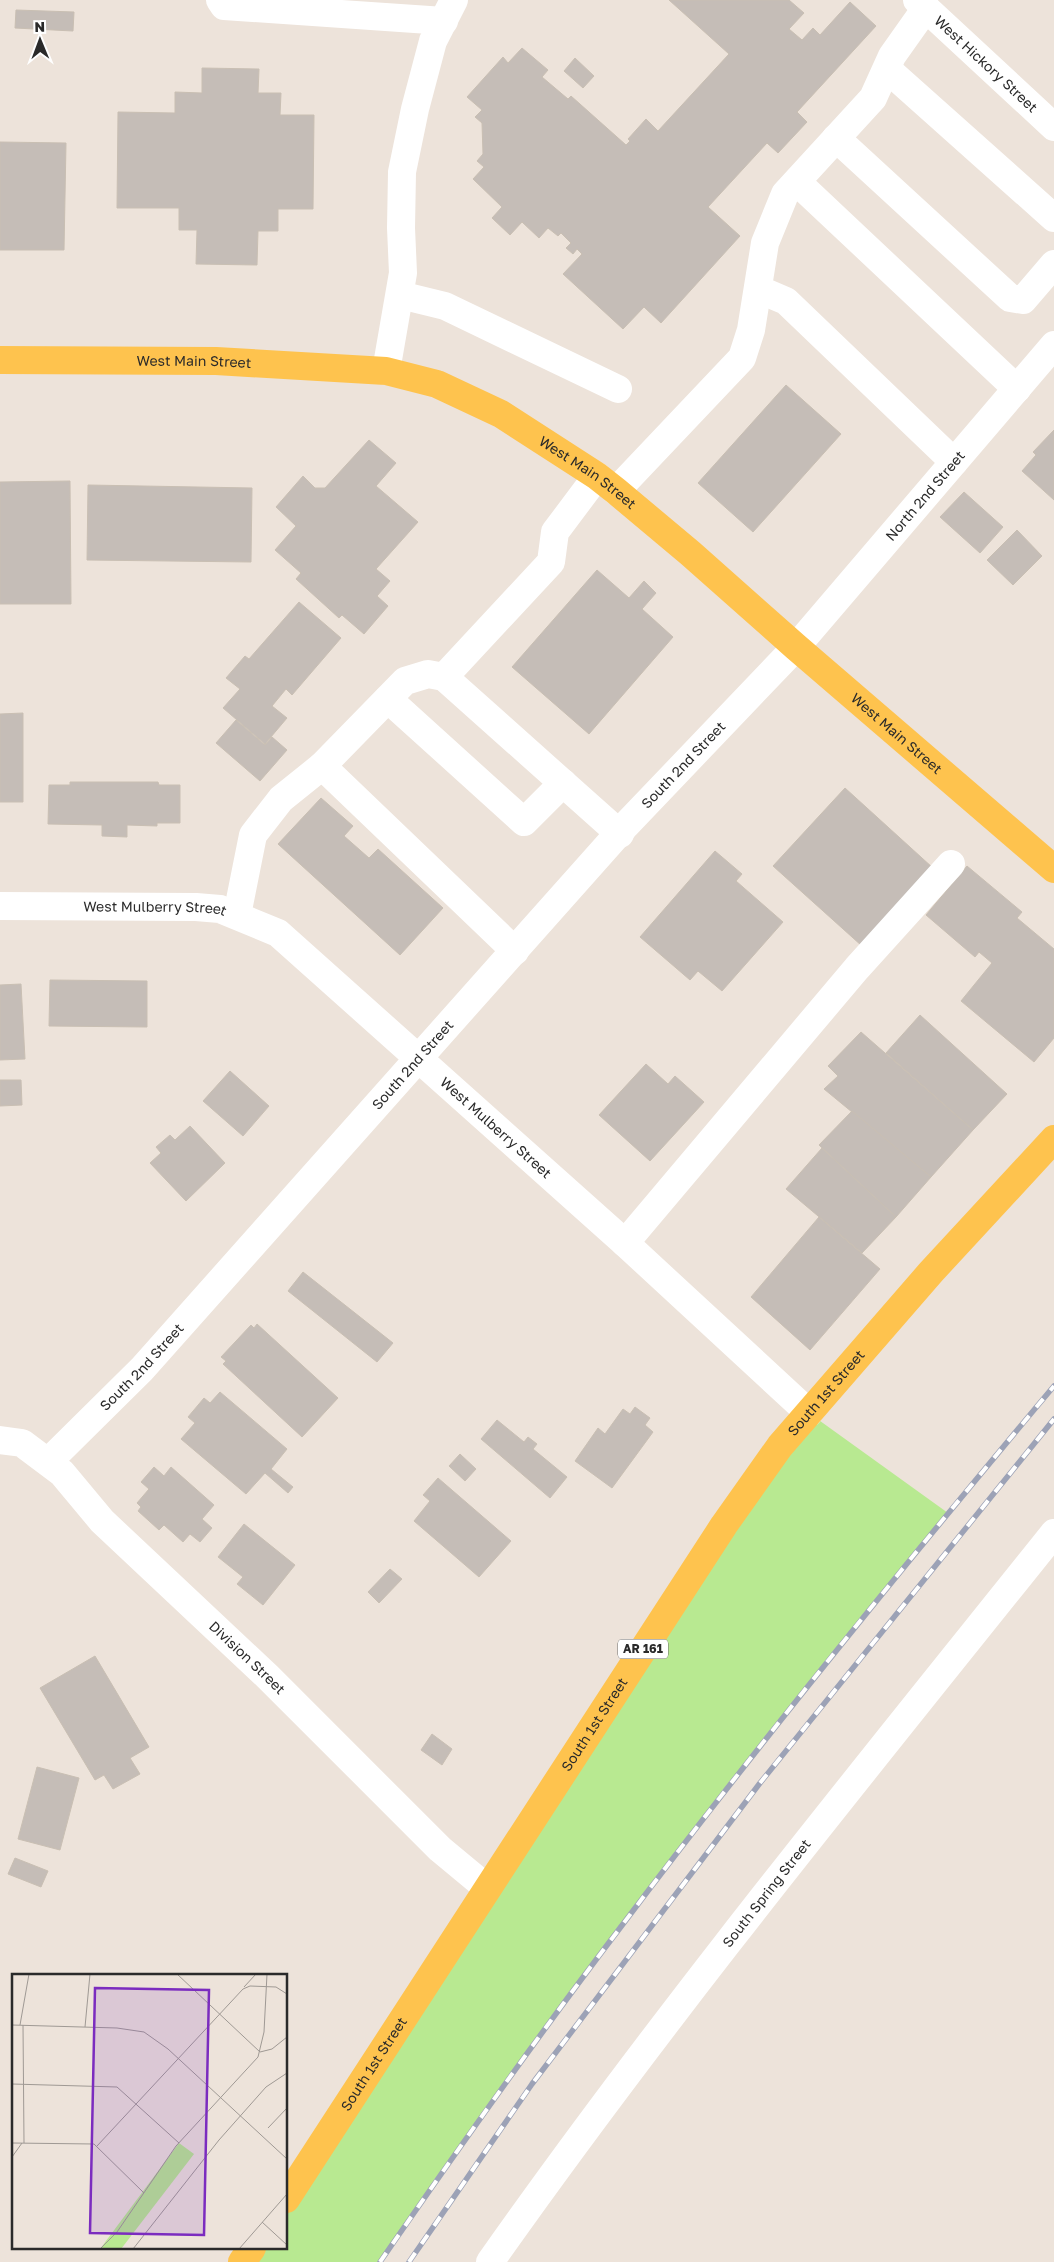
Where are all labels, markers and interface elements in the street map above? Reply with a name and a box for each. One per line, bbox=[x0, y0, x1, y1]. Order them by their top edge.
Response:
street label: West Hickory Street bbox=[931, 12, 1041, 115]
north arrow bbox=[15, 15, 65, 65]
text: N bbox=[34, 18, 45, 35]
street label: West Main Street bbox=[137, 352, 252, 371]
street label: West Main Street bbox=[536, 432, 640, 512]
street label: North 2nd Street bbox=[882, 447, 968, 544]
street label: West Main Street bbox=[848, 689, 946, 777]
street label: South 2nd Street bbox=[637, 718, 728, 812]
street label: West Mulberry Street bbox=[83, 897, 230, 919]
street label: South 2nd Street bbox=[368, 1016, 457, 1113]
street label: West Mulberry Street bbox=[437, 1073, 555, 1181]
street label: South 2nd Street bbox=[96, 1320, 187, 1414]
street label: South 1st Street bbox=[784, 1346, 868, 1439]
street label: Division Street bbox=[206, 1617, 289, 1697]
road number: AR 161 bbox=[618, 1640, 668, 1658]
street label: South 1st Street bbox=[557, 1674, 631, 1774]
street label: South Spring Street bbox=[719, 1836, 814, 1950]
inset map bbox=[12, 1974, 288, 2250]
street label: South 1st Street bbox=[337, 2014, 410, 2114]

